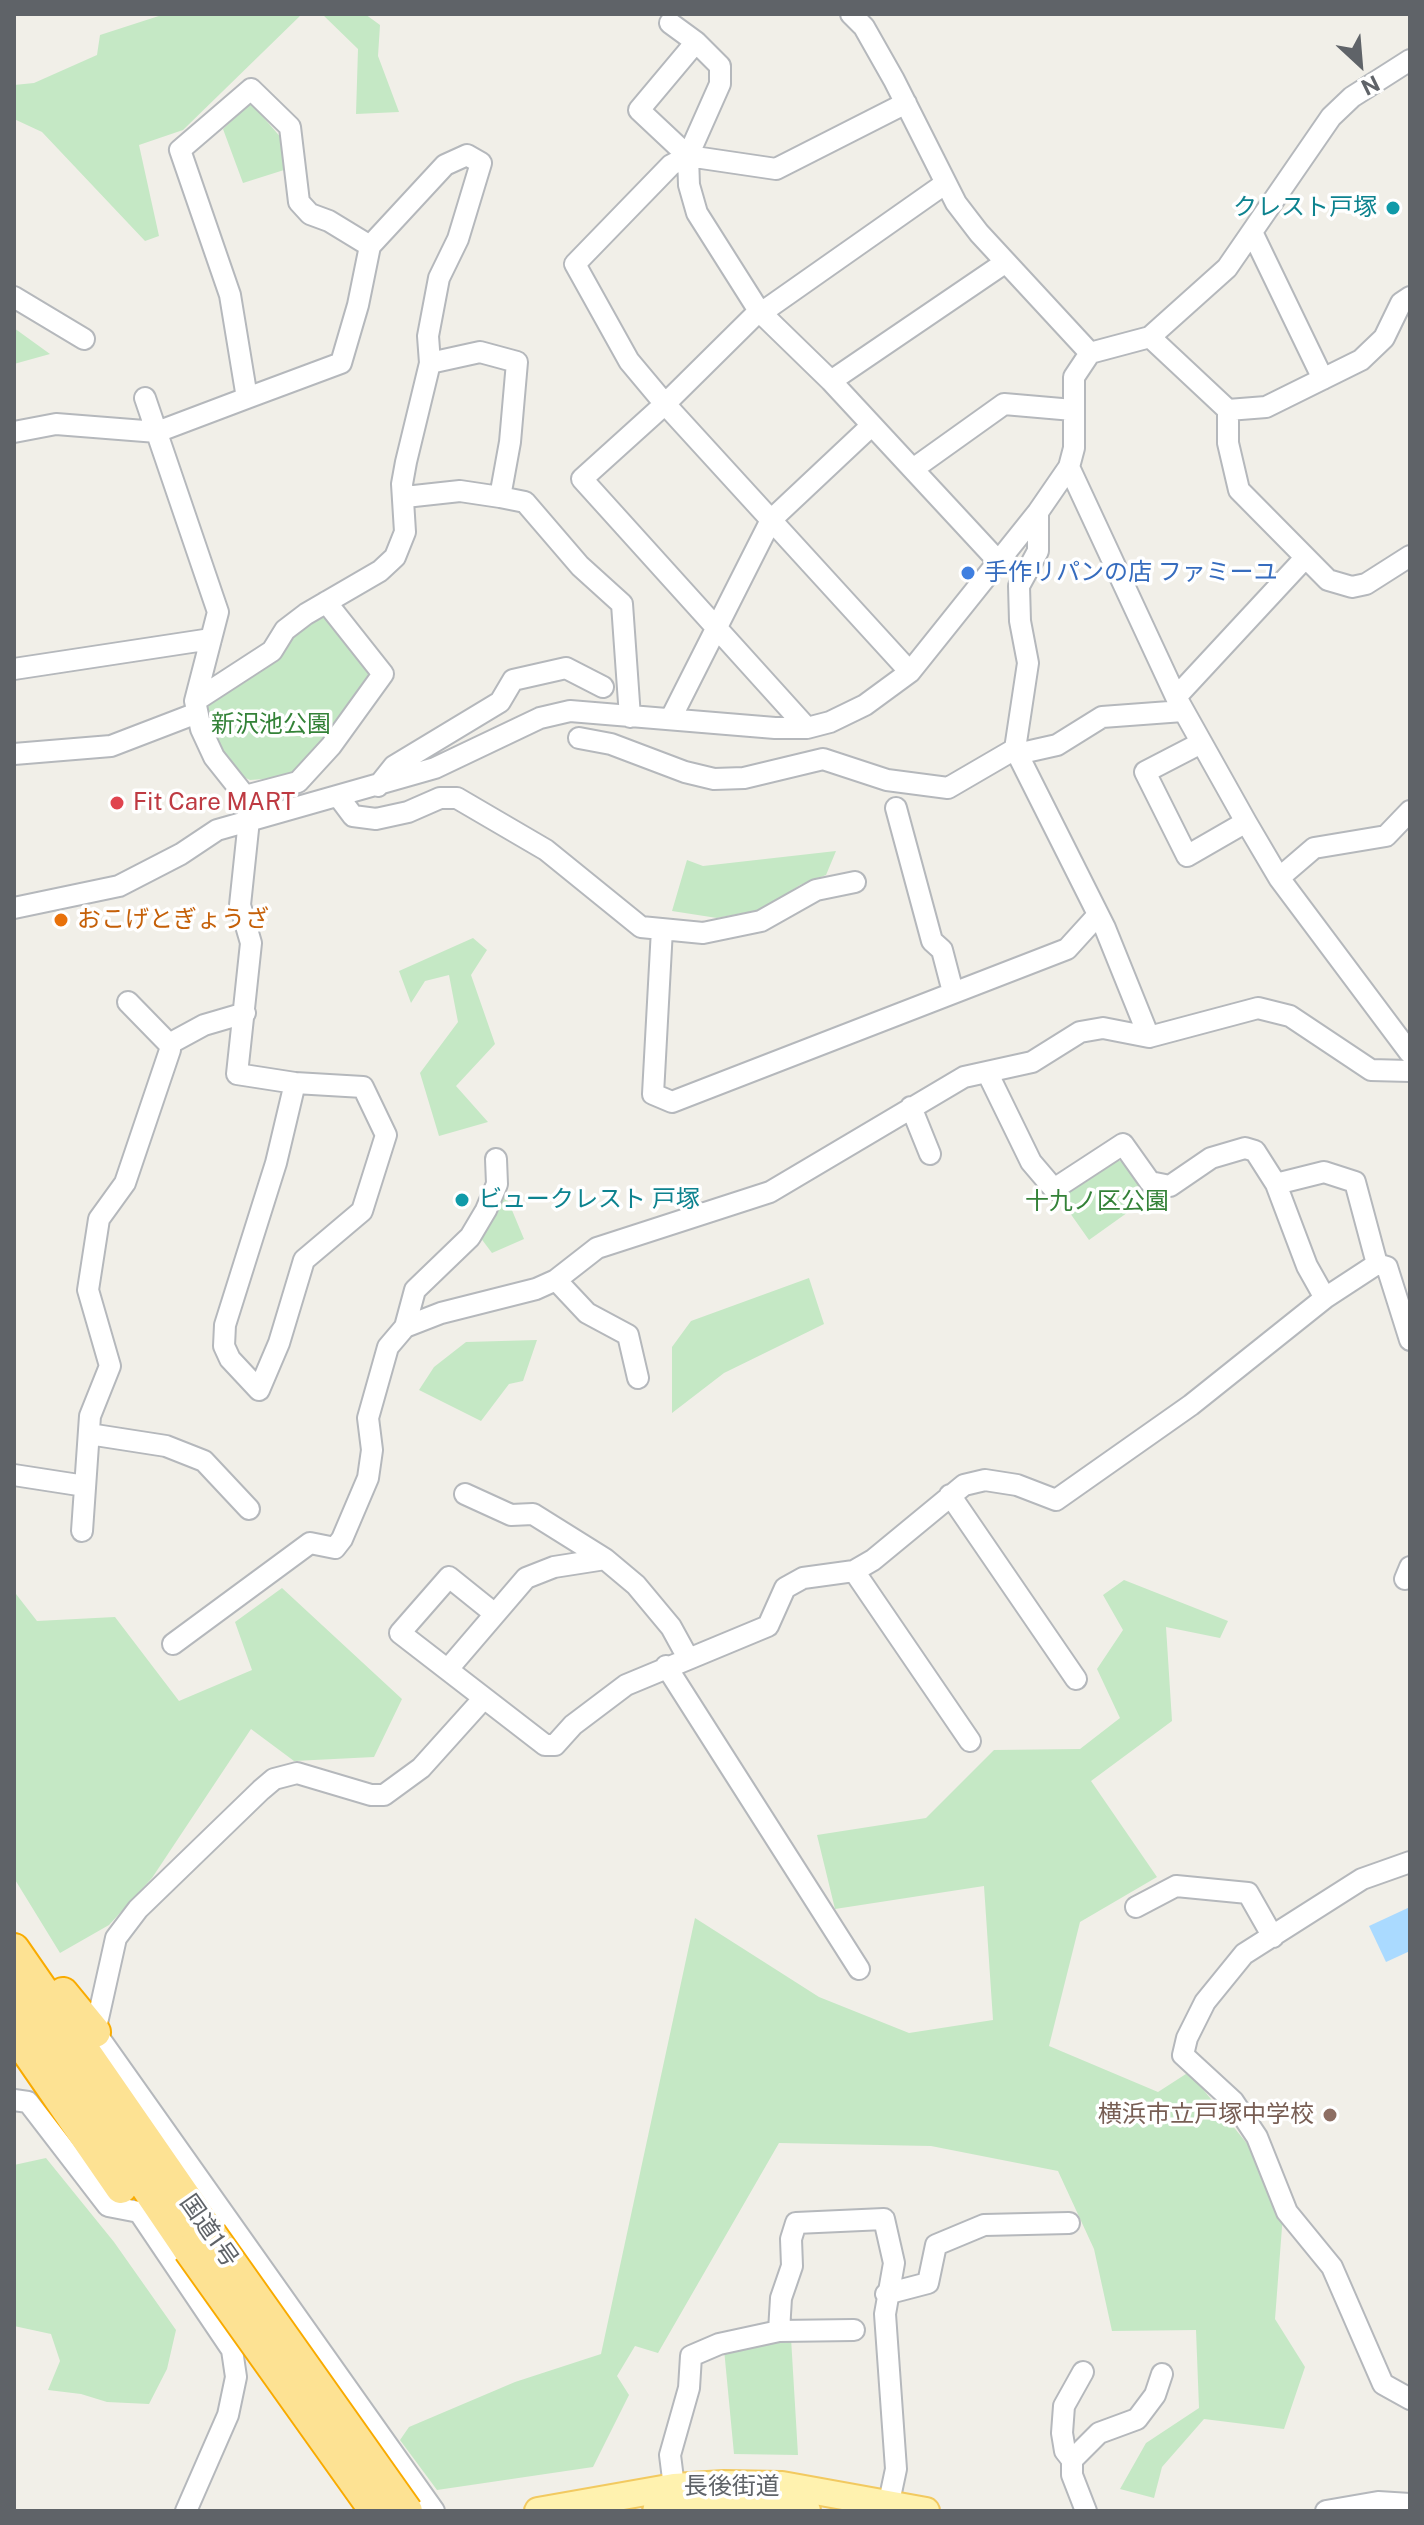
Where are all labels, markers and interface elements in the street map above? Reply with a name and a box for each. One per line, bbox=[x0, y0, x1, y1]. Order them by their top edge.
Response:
north arrow bbox=[1320, 24, 1400, 104]
text: N bbox=[1357, 70, 1384, 101]
place label: クレスト戸塚 bbox=[1233, 194, 1377, 222]
marker: クレスト戸塚 bbox=[1384, 199, 1402, 217]
place label: 手作リパンの店 ファミーユ bbox=[984, 559, 1278, 587]
marker: 手作リパンの店 ファミーユ bbox=[959, 564, 977, 582]
park label: 新沢池公園 bbox=[211, 711, 331, 739]
place label: Fit Care MART bbox=[133, 789, 295, 817]
marker: Fit Care MART bbox=[108, 794, 126, 812]
place label: おこげとぎょうざ bbox=[77, 906, 269, 934]
marker: おこげとぎょうざ bbox=[52, 911, 70, 929]
place label: ビュークレスト 戸塚 bbox=[478, 1186, 700, 1214]
park label: 十九ノ区公園 bbox=[1025, 1188, 1169, 1216]
marker: ビュークレスト 戸塚 bbox=[453, 1191, 471, 1209]
place label: 横浜市立戸塚中学校 bbox=[1098, 2101, 1314, 2129]
marker: 横浜市立戸塚中学校 bbox=[1321, 2106, 1339, 2124]
street label: 国道1号 bbox=[174, 2189, 244, 2273]
street label: 長後街道 bbox=[684, 2473, 780, 2501]

